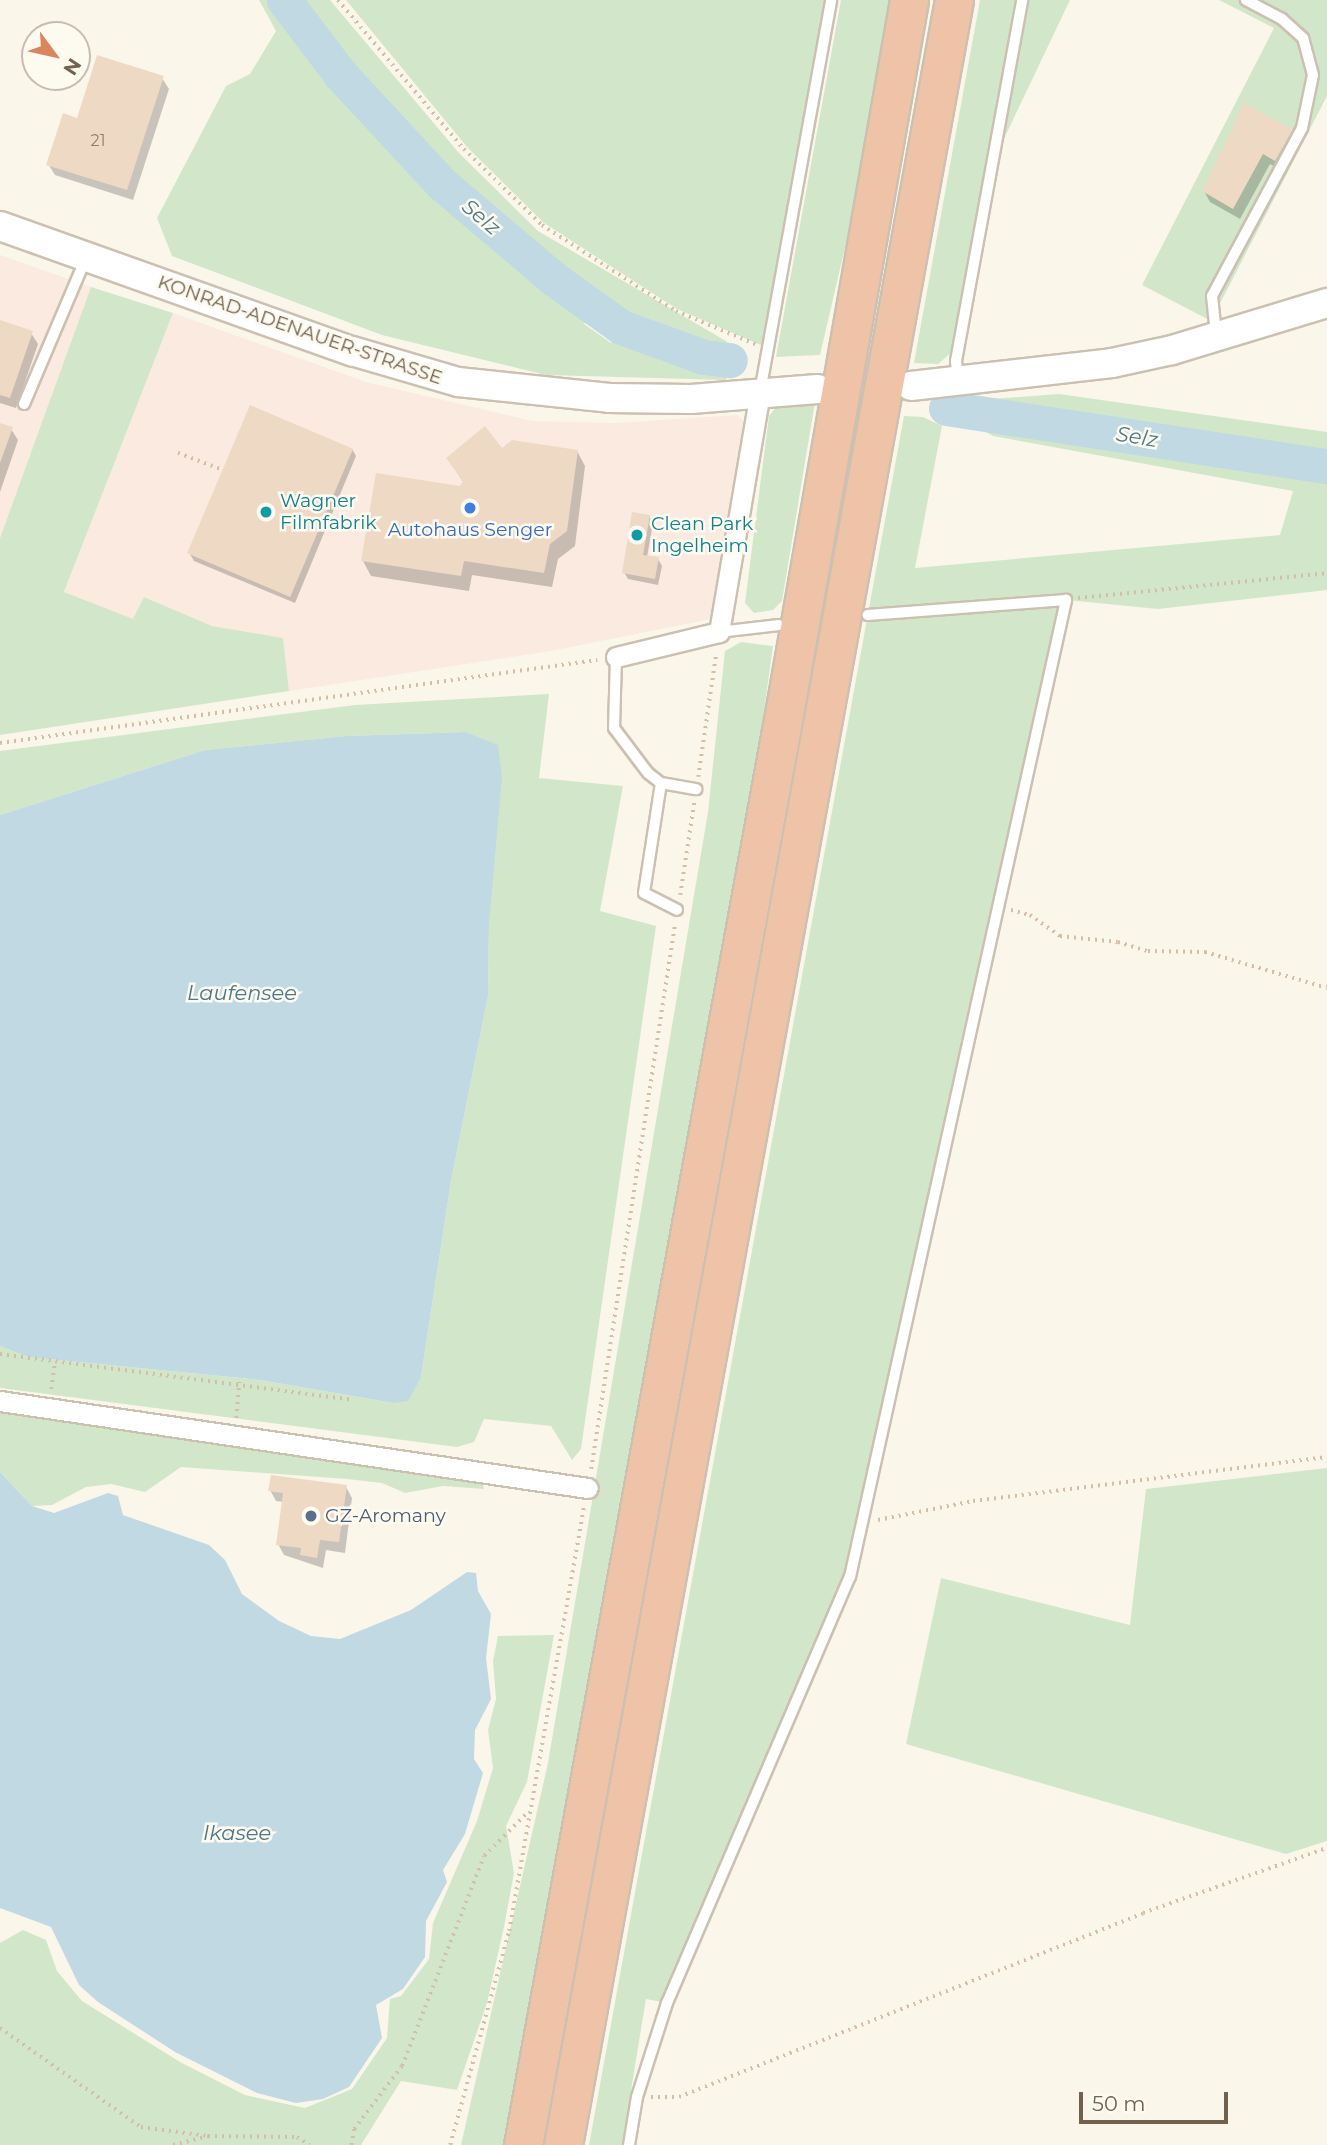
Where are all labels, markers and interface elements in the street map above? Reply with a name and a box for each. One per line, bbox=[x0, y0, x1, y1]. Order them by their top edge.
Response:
north arrow bbox=[21, 21, 91, 91]
text: N bbox=[59, 54, 86, 79]
house number: 21 bbox=[91, 131, 105, 151]
water label: Selz bbox=[457, 194, 505, 240]
street label: KONRAD-ADENAUER-STRASSE bbox=[155, 270, 445, 390]
water label: Selz bbox=[1114, 421, 1160, 453]
place label: Wagner Filmfabrik bbox=[280, 490, 377, 534]
marker: Autohaus Senger bbox=[462, 500, 478, 516]
marker: Wagner Filmfabrik bbox=[258, 504, 274, 520]
place label: Clean Park Ingelheim bbox=[651, 513, 753, 557]
place label: Autohaus Senger bbox=[388, 519, 552, 541]
marker: Clean Park Ingelheim bbox=[629, 527, 645, 543]
water label: Laufensee bbox=[187, 980, 297, 1006]
place label: GZ-Aromany bbox=[325, 1505, 446, 1527]
marker: GZ-Aromany bbox=[303, 1508, 319, 1524]
water label: Ikasee bbox=[203, 1820, 271, 1846]
scale bar bbox=[1082, 2078, 1231, 2122]
text: 50 m bbox=[1092, 2091, 1146, 2116]

